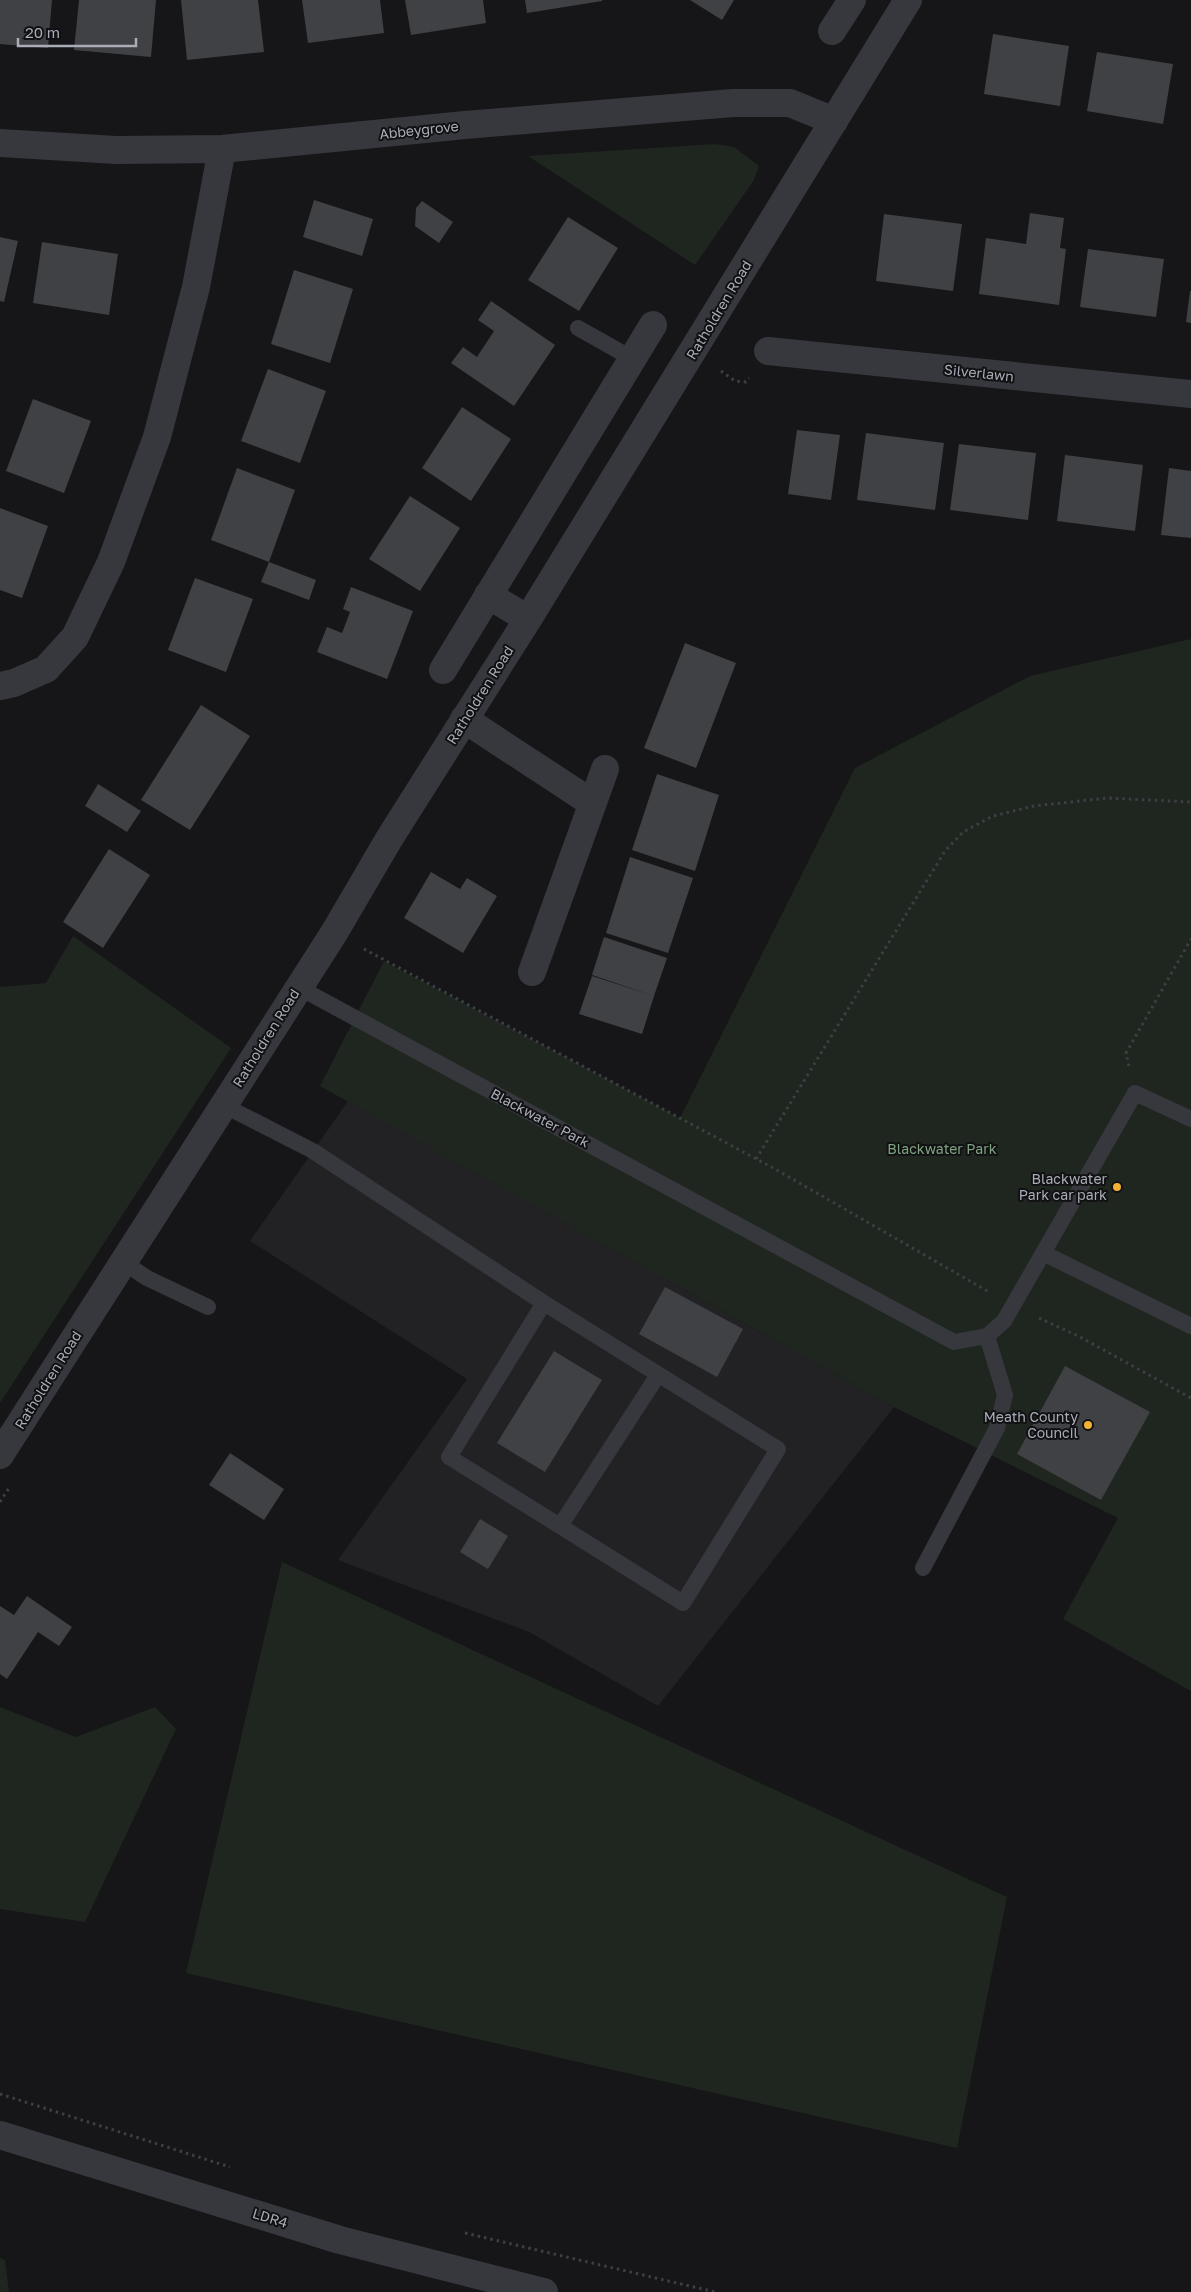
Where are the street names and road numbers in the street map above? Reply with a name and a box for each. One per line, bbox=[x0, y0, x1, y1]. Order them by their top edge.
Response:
street label: Abbeygrove bbox=[378, 117, 459, 142]
street label: Ratholdren Road bbox=[682, 257, 755, 362]
street label: Silverlawn bbox=[943, 360, 1015, 385]
street label: Ratholdren Road bbox=[443, 643, 517, 747]
street label: Ratholdren Road bbox=[229, 986, 303, 1090]
street label: Blackwater Park bbox=[488, 1084, 593, 1151]
street label: Ratholdren Road bbox=[11, 1328, 85, 1432]
street label: LDR4 bbox=[251, 2204, 290, 2231]

